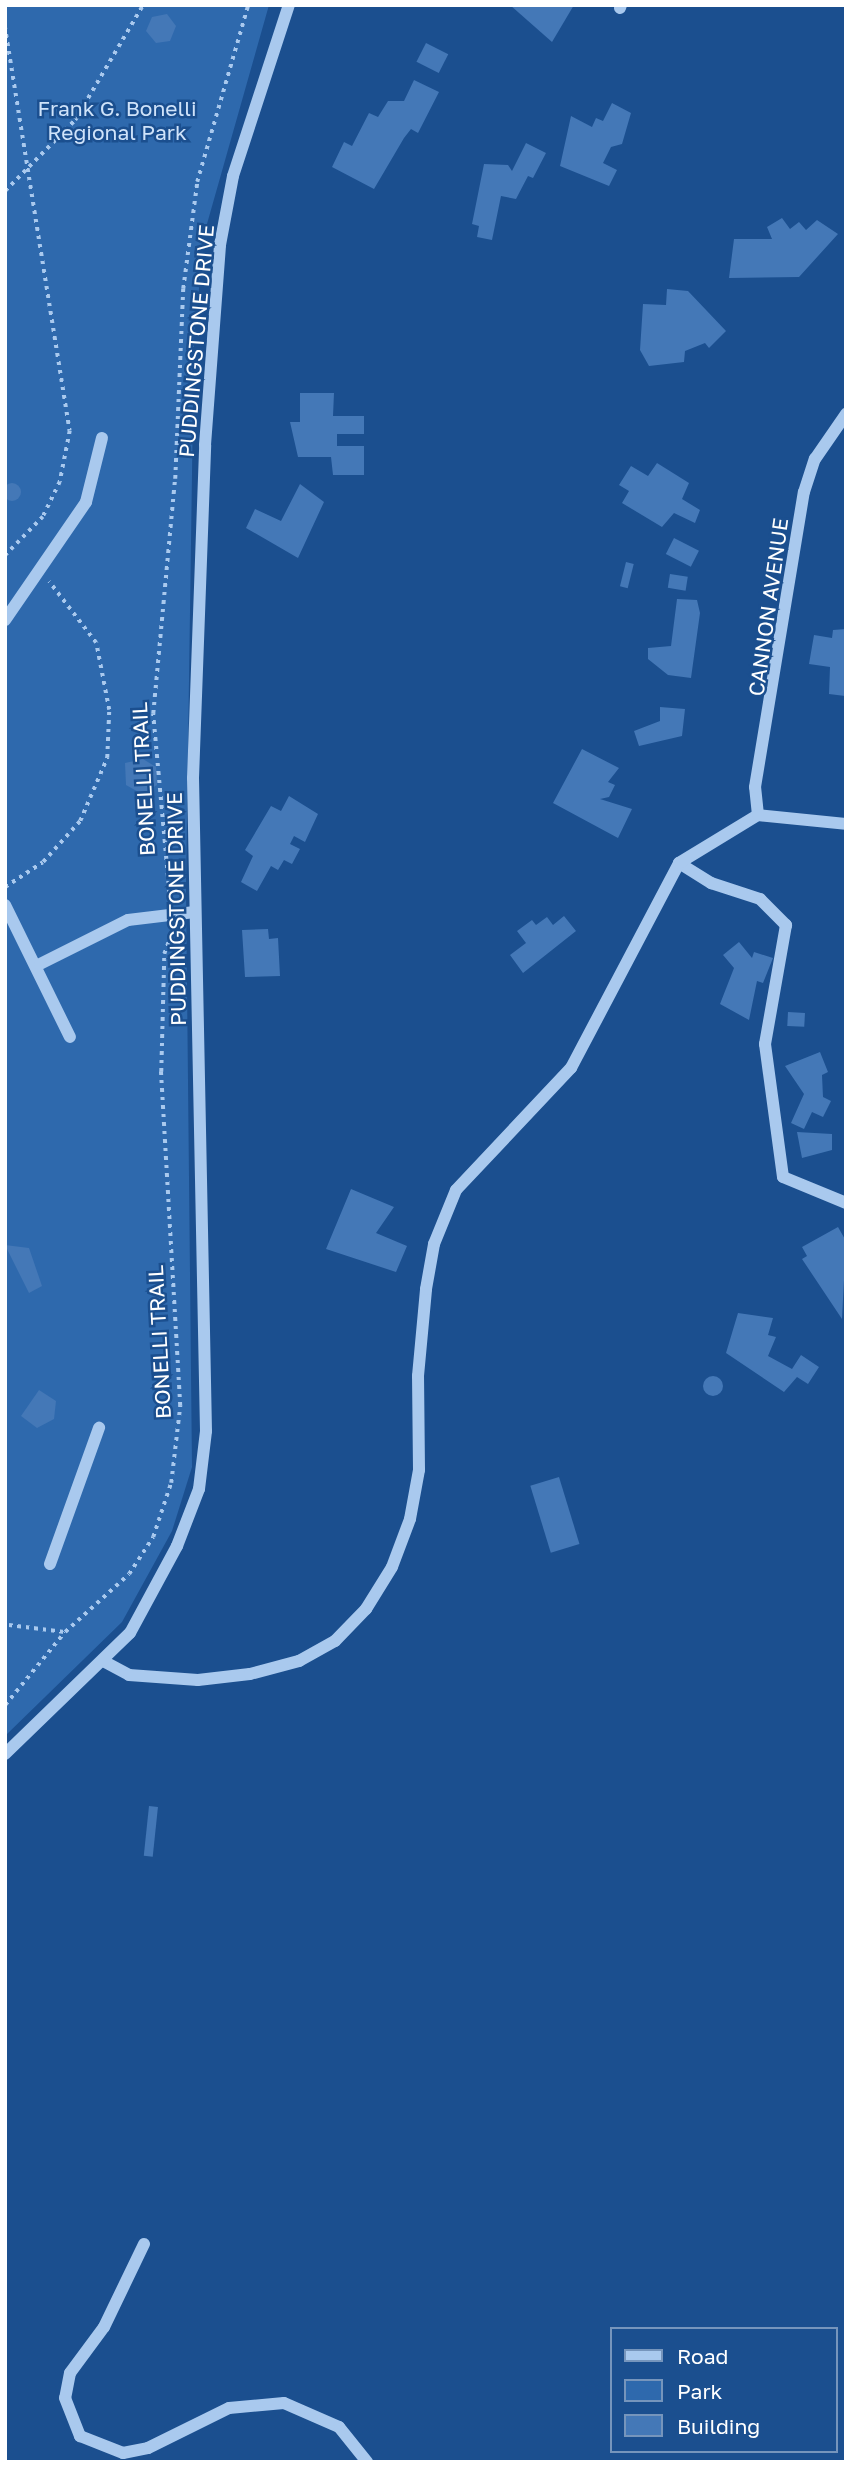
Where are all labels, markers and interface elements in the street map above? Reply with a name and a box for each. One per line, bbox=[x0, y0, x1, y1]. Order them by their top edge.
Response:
park label: Frank G. Bonelli Regional Park bbox=[37, 95, 197, 145]
street label: PUDDINGSTONE DRIVE bbox=[173, 224, 219, 458]
street label: CANNON AVENUE bbox=[743, 516, 793, 698]
street label: BONELLI TRAIL bbox=[126, 701, 160, 857]
street label: PUDDINGSTONE DRIVE bbox=[161, 792, 191, 1026]
street label: BONELLI TRAIL bbox=[142, 1264, 176, 1420]
legend bbox=[610, 2327, 837, 2453]
text: Road bbox=[677, 2343, 728, 2369]
text: Park bbox=[677, 2378, 722, 2404]
text: Building bbox=[677, 2413, 760, 2439]

